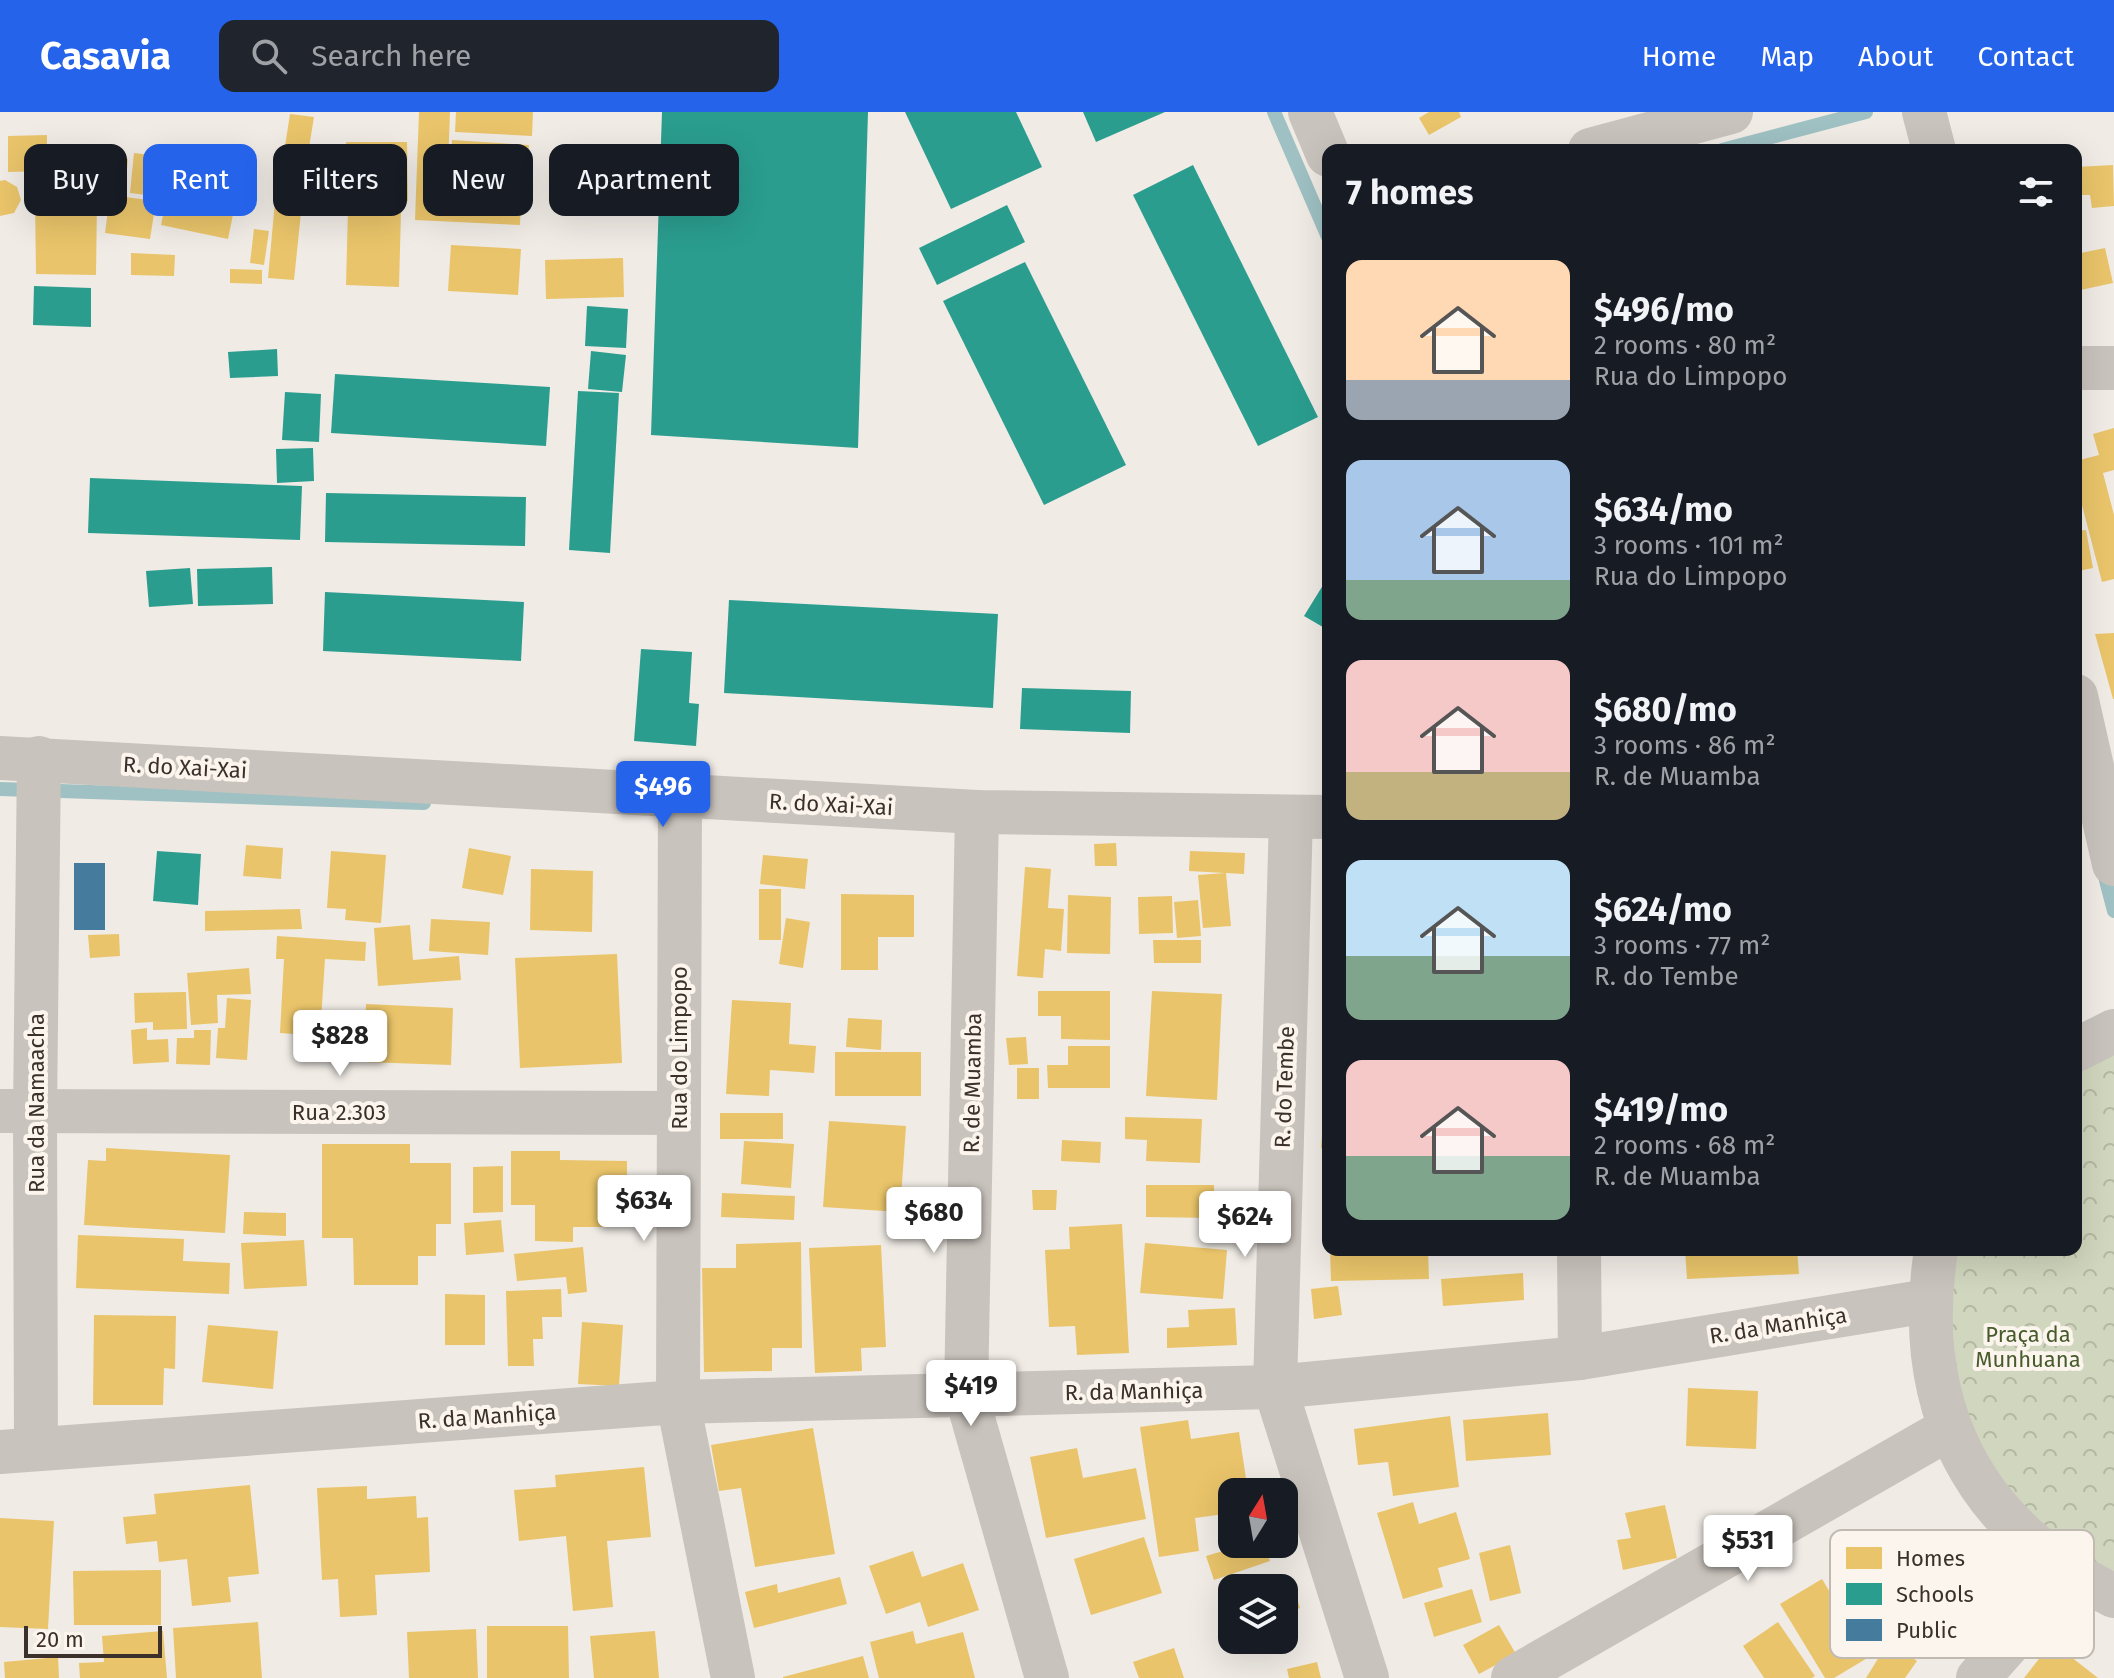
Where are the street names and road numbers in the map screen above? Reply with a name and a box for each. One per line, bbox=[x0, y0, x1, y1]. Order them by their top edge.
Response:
street label: R. do Xai-Xai bbox=[122, 751, 248, 784]
street label: R. do Xai-Xai bbox=[768, 788, 894, 821]
street label: Rua do Limpopo bbox=[666, 966, 693, 1130]
street label: R. de Muamba bbox=[958, 1012, 987, 1154]
street label: Rua da Namaacha bbox=[23, 1013, 50, 1193]
street label: R. do Tembe bbox=[1269, 1025, 1300, 1149]
street label: Rua 2.303 bbox=[292, 1099, 386, 1126]
street label: R. da Manhiça bbox=[1707, 1301, 1849, 1350]
street label: R. da Manhiça bbox=[1064, 1377, 1204, 1406]
street label: R. da Manhiça bbox=[417, 1398, 557, 1435]

